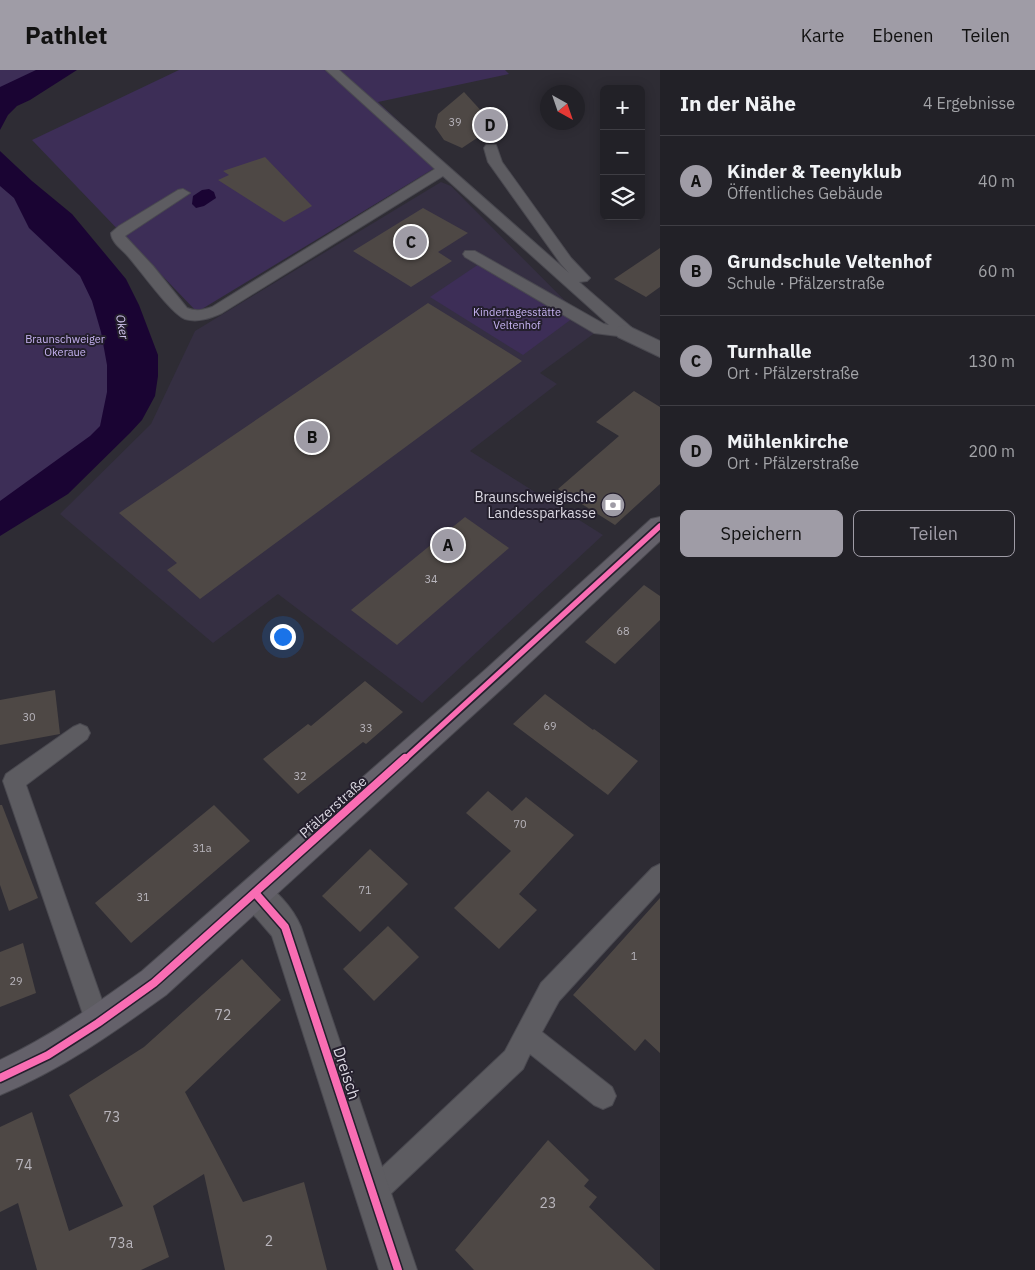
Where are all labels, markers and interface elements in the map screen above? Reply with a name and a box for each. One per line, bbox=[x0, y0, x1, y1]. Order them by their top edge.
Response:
text: Pathlet bbox=[25, 19, 107, 51]
text: Karte bbox=[801, 24, 844, 47]
text: Ebenen bbox=[872, 24, 933, 47]
text: Teilen bbox=[961, 24, 1010, 47]
north arrow bbox=[540, 85, 585, 130]
map controls bbox=[600, 85, 645, 220]
button: + bbox=[600, 85, 645, 130]
text: In der Nähe bbox=[680, 89, 796, 117]
text: 4 Ergebnisse bbox=[923, 93, 1015, 113]
pin: D bbox=[474, 106, 506, 144]
house number: 39 bbox=[448, 115, 462, 129]
button: − bbox=[600, 130, 645, 175]
text: Kinder & Teenyklub bbox=[727, 159, 902, 183]
text: A bbox=[691, 171, 701, 191]
text: 40 m bbox=[978, 171, 1015, 191]
button: layers bbox=[600, 175, 645, 220]
text: Öffentliches Gebäude bbox=[727, 183, 883, 203]
pin: C bbox=[395, 223, 427, 261]
text: Grundschule Veltenhof bbox=[727, 249, 932, 273]
text: B bbox=[691, 261, 701, 281]
text: 60 m bbox=[978, 261, 1015, 281]
text: Schule · Pfälzerstraße bbox=[727, 273, 885, 293]
park label: Kindertagesstätte Veltenhof bbox=[473, 305, 561, 332]
water label: Oker bbox=[113, 313, 132, 341]
park label: Braunschweiger Okeraue bbox=[25, 332, 105, 359]
text: Turnhalle bbox=[727, 339, 812, 363]
text: C bbox=[691, 351, 701, 371]
text: 130 m bbox=[968, 351, 1015, 371]
text: Ort · Pfälzerstraße bbox=[727, 363, 859, 383]
pin: B bbox=[296, 418, 328, 456]
text: Mühlenkirche bbox=[727, 429, 849, 453]
text: D bbox=[690, 441, 702, 461]
text: 200 m bbox=[968, 441, 1015, 461]
text: Ort · Pfälzerstraße bbox=[727, 453, 859, 473]
place label: Braunschweigische Landessparkasse bbox=[474, 488, 596, 522]
bank icon: Braunschweigische Landessparkasse bbox=[600, 492, 626, 518]
button: Speichern bbox=[680, 510, 843, 557]
button: Teilen bbox=[853, 510, 1015, 557]
pin: A bbox=[432, 526, 464, 564]
house number: 34 bbox=[424, 572, 438, 586]
your location bbox=[270, 624, 296, 650]
house number: 68 bbox=[616, 624, 630, 638]
house number: 30 bbox=[22, 710, 36, 724]
house number: 69 bbox=[543, 719, 557, 733]
house number: 33 bbox=[359, 721, 373, 735]
house number: 32 bbox=[293, 769, 307, 783]
street label: Pfälzerstraße bbox=[296, 772, 371, 842]
house number: 70 bbox=[513, 817, 527, 831]
house number: 31a bbox=[192, 841, 212, 855]
house number: 71 bbox=[358, 883, 372, 897]
house number: 31 bbox=[136, 890, 150, 904]
house number: 1 bbox=[631, 949, 638, 963]
house number: 29 bbox=[9, 974, 23, 988]
house number: 72 bbox=[215, 1006, 231, 1024]
street label: Dreisch bbox=[329, 1044, 365, 1102]
house number: 73 bbox=[104, 1108, 120, 1126]
house number: 74 bbox=[16, 1156, 32, 1174]
house number: 23 bbox=[540, 1194, 556, 1212]
house number: 2 bbox=[265, 1232, 273, 1250]
house number: 73a bbox=[109, 1234, 134, 1252]

